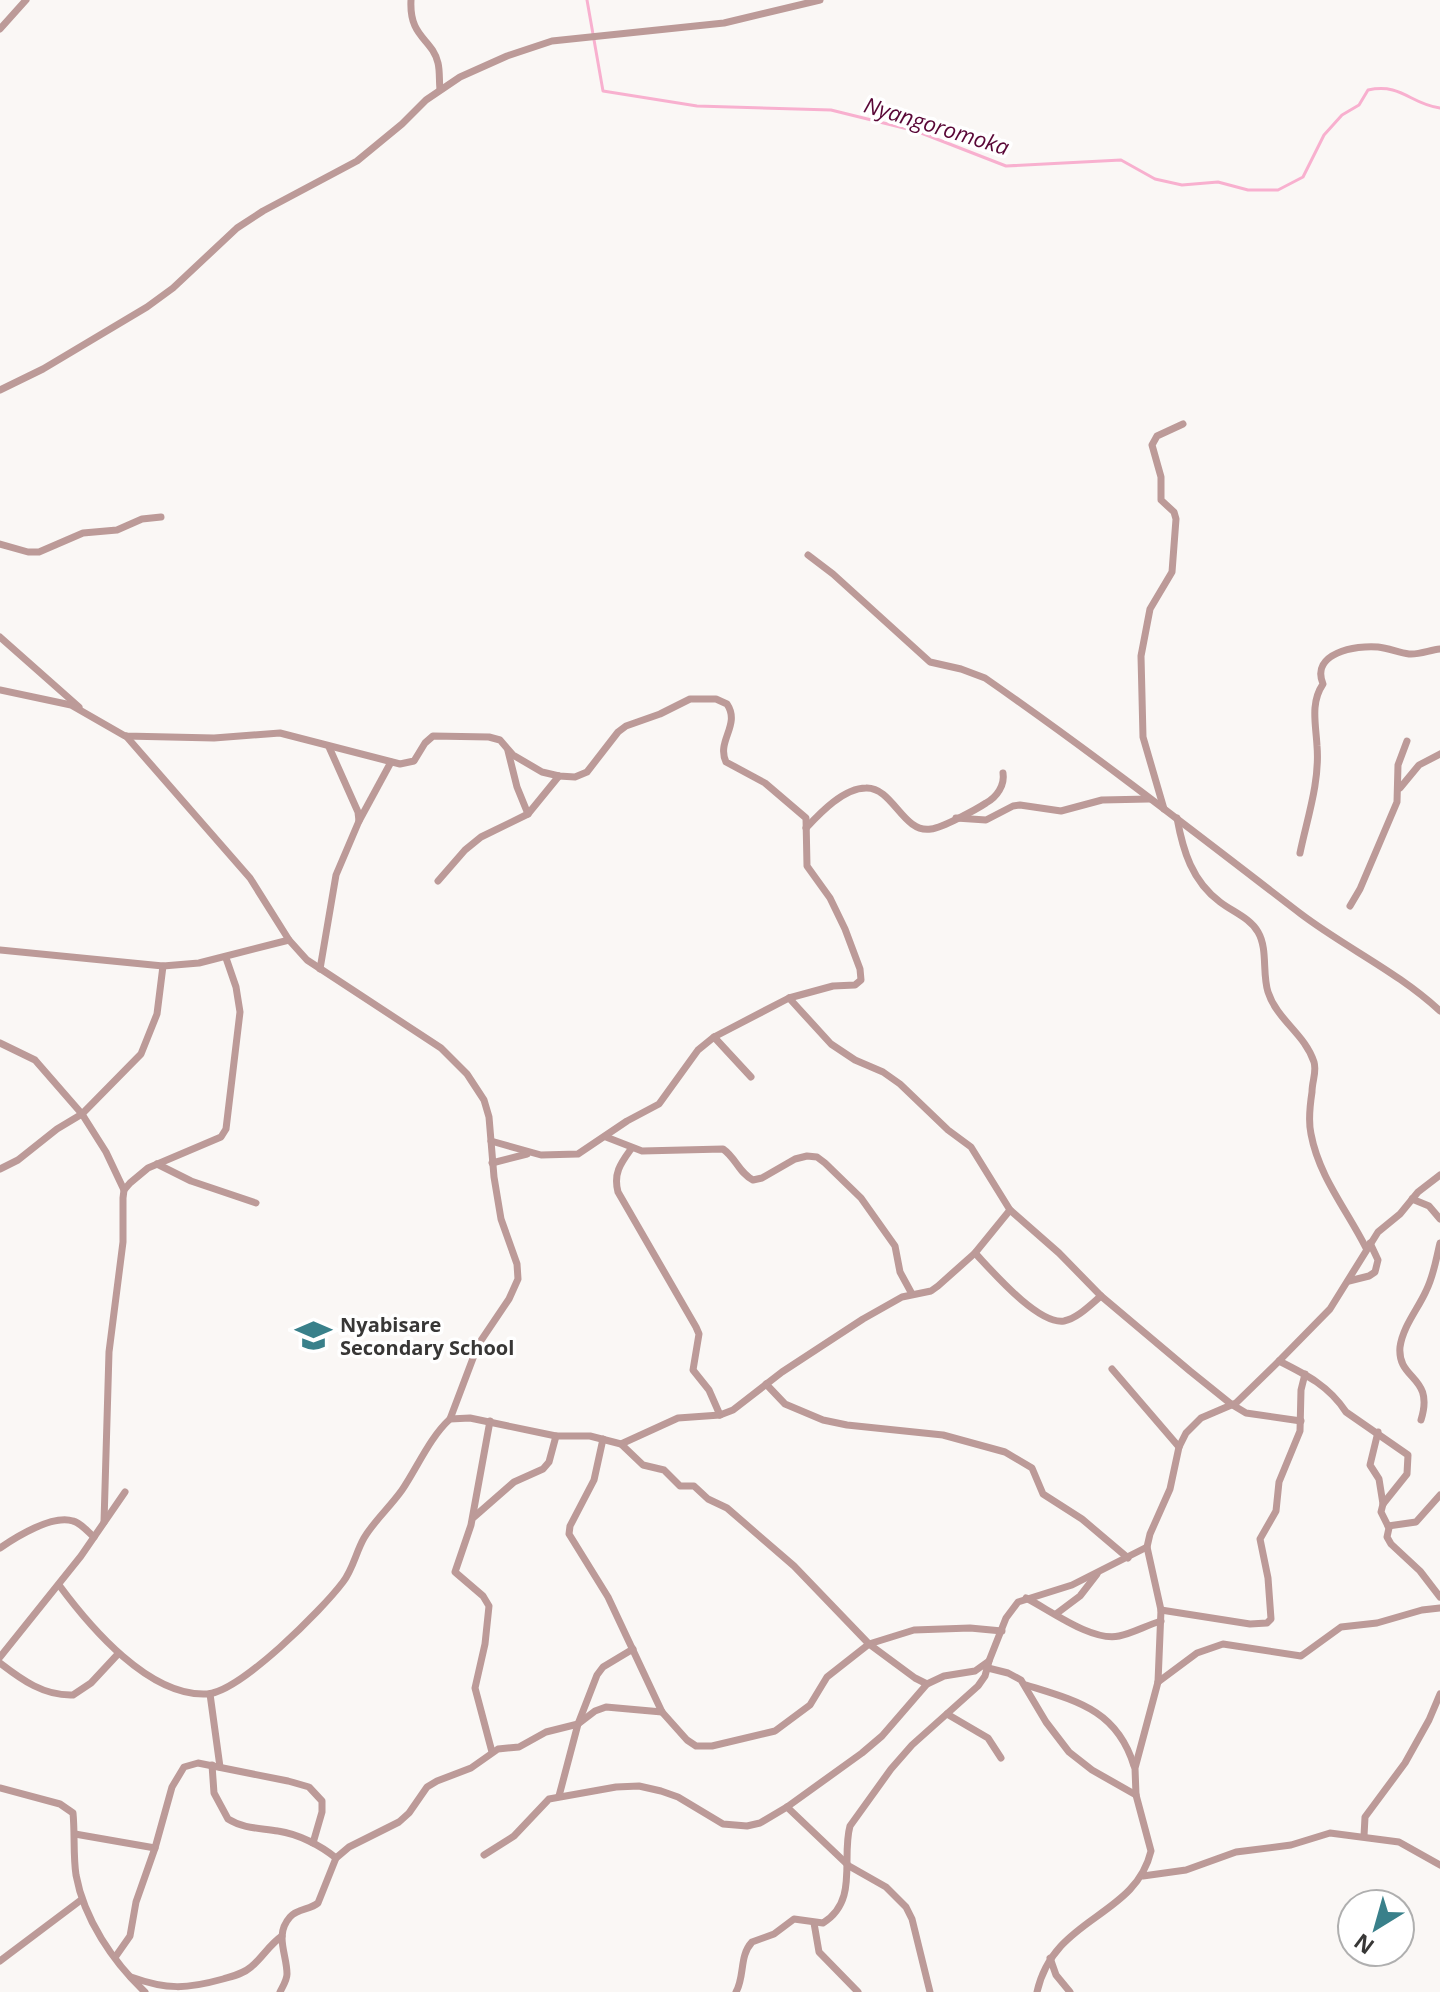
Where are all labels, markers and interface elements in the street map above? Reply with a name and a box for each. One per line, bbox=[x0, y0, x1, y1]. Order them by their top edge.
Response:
water label: Nyangoromoka bbox=[861, 89, 1013, 161]
place label: Nyabisare Secondary School bbox=[340, 1311, 514, 1361]
school or university icon: Nyabisare Secondary School bbox=[295, 1316, 333, 1354]
north arrow bbox=[1336, 1888, 1416, 1968]
text: N bbox=[1347, 1927, 1380, 1962]

